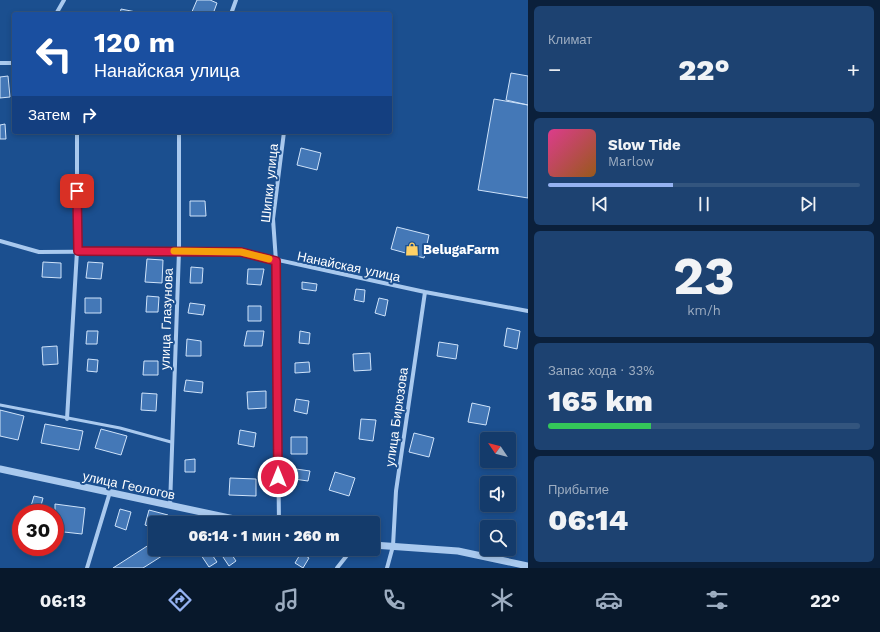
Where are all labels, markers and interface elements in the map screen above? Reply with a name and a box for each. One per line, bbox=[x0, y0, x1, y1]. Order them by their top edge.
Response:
text: 120 m bbox=[94, 26, 175, 59]
icon: left bbox=[28, 28, 80, 80]
text: Климат bbox=[548, 32, 592, 47]
text: 22° bbox=[678, 52, 730, 87]
text: − bbox=[548, 57, 561, 82]
text: + bbox=[847, 57, 860, 82]
text: Нанайская улица bbox=[94, 60, 240, 81]
icon: right bbox=[78, 104, 100, 126]
text: Затем bbox=[28, 106, 70, 124]
text: Slow Tide bbox=[608, 136, 681, 154]
street label: Шипки улица bbox=[258, 142, 281, 223]
text: Marlow bbox=[608, 154, 654, 169]
pin bbox=[60, 174, 94, 208]
icon: arrive bbox=[66, 180, 88, 202]
icon: previous bbox=[589, 193, 611, 215]
icon: pause bbox=[693, 193, 715, 215]
icon: next bbox=[797, 193, 819, 215]
shop icon: BelugaFarm bbox=[404, 241, 420, 257]
place label: BelugaFarm bbox=[423, 242, 499, 257]
text: 23 bbox=[673, 246, 735, 307]
street label: Нанайская улица bbox=[296, 248, 403, 285]
street label: улица Глазунова bbox=[157, 267, 176, 370]
text: km/h bbox=[687, 303, 721, 318]
text: Запас хода · 33% bbox=[548, 363, 655, 378]
street label: улица Бирюзова bbox=[382, 366, 411, 468]
text: 165 km bbox=[548, 383, 653, 418]
north arrow bbox=[480, 432, 516, 468]
map controls bbox=[480, 432, 516, 556]
position arrow bbox=[257, 456, 299, 498]
street label: улица Геологов bbox=[81, 468, 177, 503]
button: sound bbox=[480, 476, 516, 512]
text: Прибытие bbox=[548, 482, 609, 497]
text: 06:14 bbox=[548, 502, 628, 537]
speed limit sign: 30 bbox=[12, 504, 64, 556]
button: search bbox=[480, 520, 516, 556]
text: 06:14 · 1 мин · 260 m bbox=[188, 527, 340, 545]
icon: directions bbox=[166, 586, 194, 614]
icon: music bbox=[273, 586, 301, 614]
icon: phone bbox=[380, 586, 408, 614]
icon: climate bbox=[488, 586, 516, 614]
icon: car bbox=[595, 586, 623, 614]
icon: filters bbox=[703, 586, 731, 614]
text: 06:13 bbox=[40, 590, 86, 611]
text: 22° bbox=[810, 590, 840, 611]

